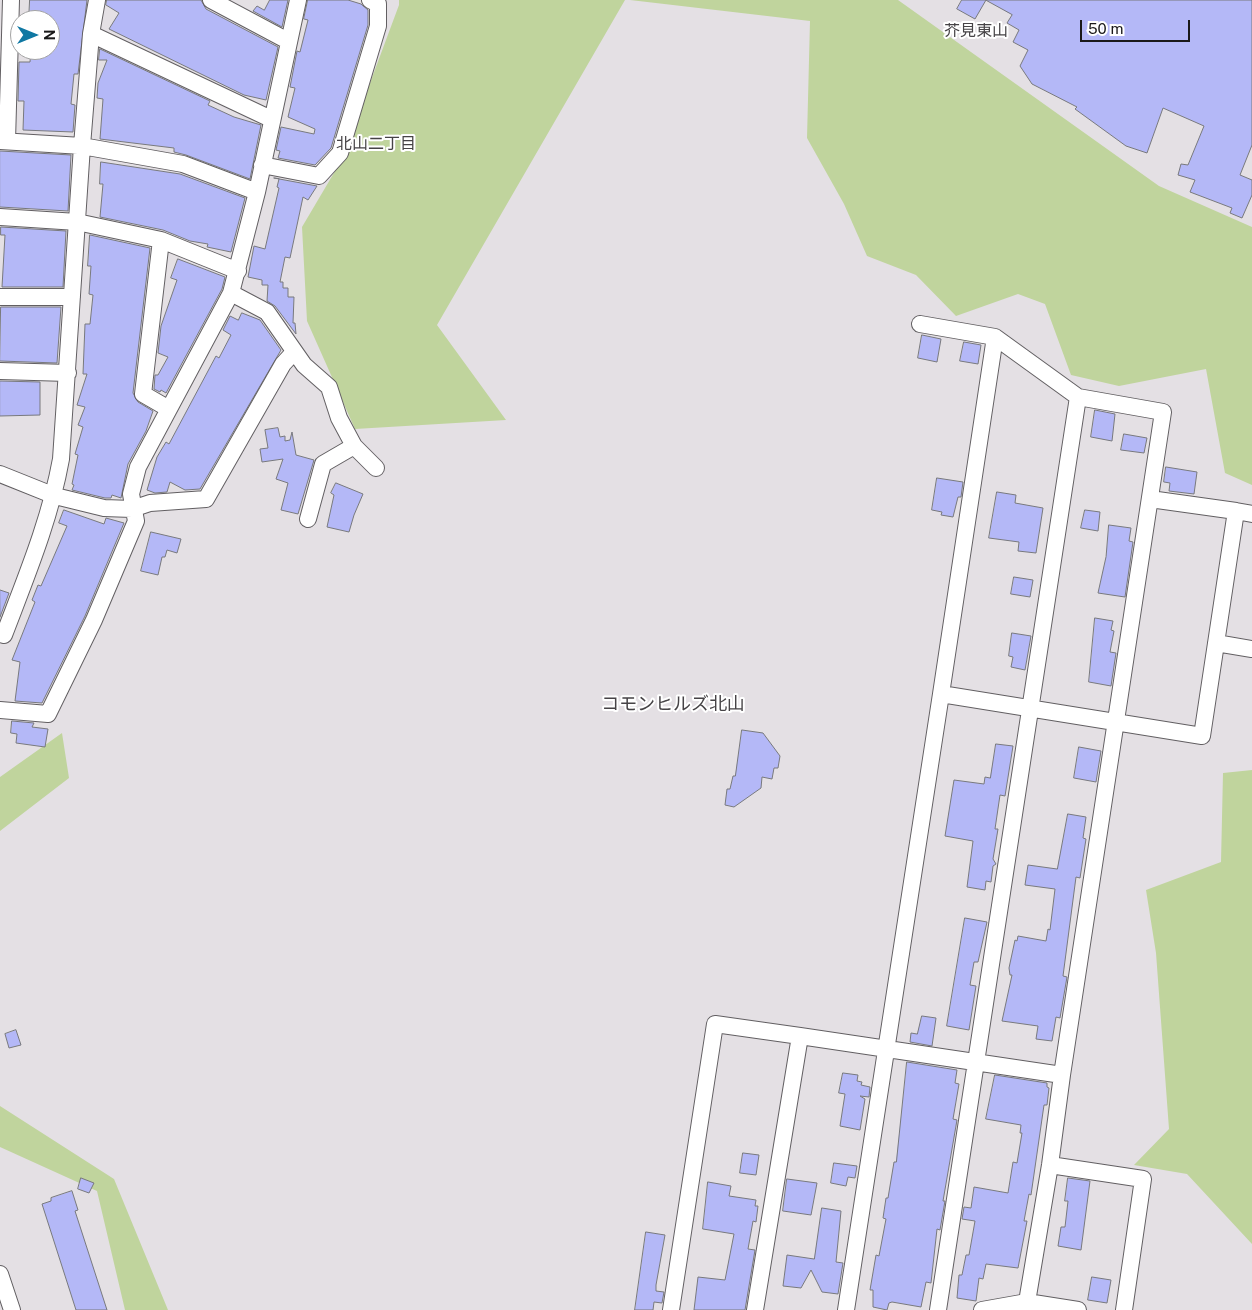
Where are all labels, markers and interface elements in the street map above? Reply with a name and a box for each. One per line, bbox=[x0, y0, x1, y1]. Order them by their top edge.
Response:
north arrow bbox=[10, 10, 60, 60]
scale bar bbox=[1082, 10, 1192, 42]
text: 50 m bbox=[1088, 20, 1123, 37]
district label: 芥見東山 bbox=[944, 21, 1008, 41]
text: N bbox=[41, 30, 57, 40]
district label: 北山二丁目 bbox=[336, 134, 416, 154]
district label: コモンヒルズ北山 bbox=[601, 693, 745, 715]

